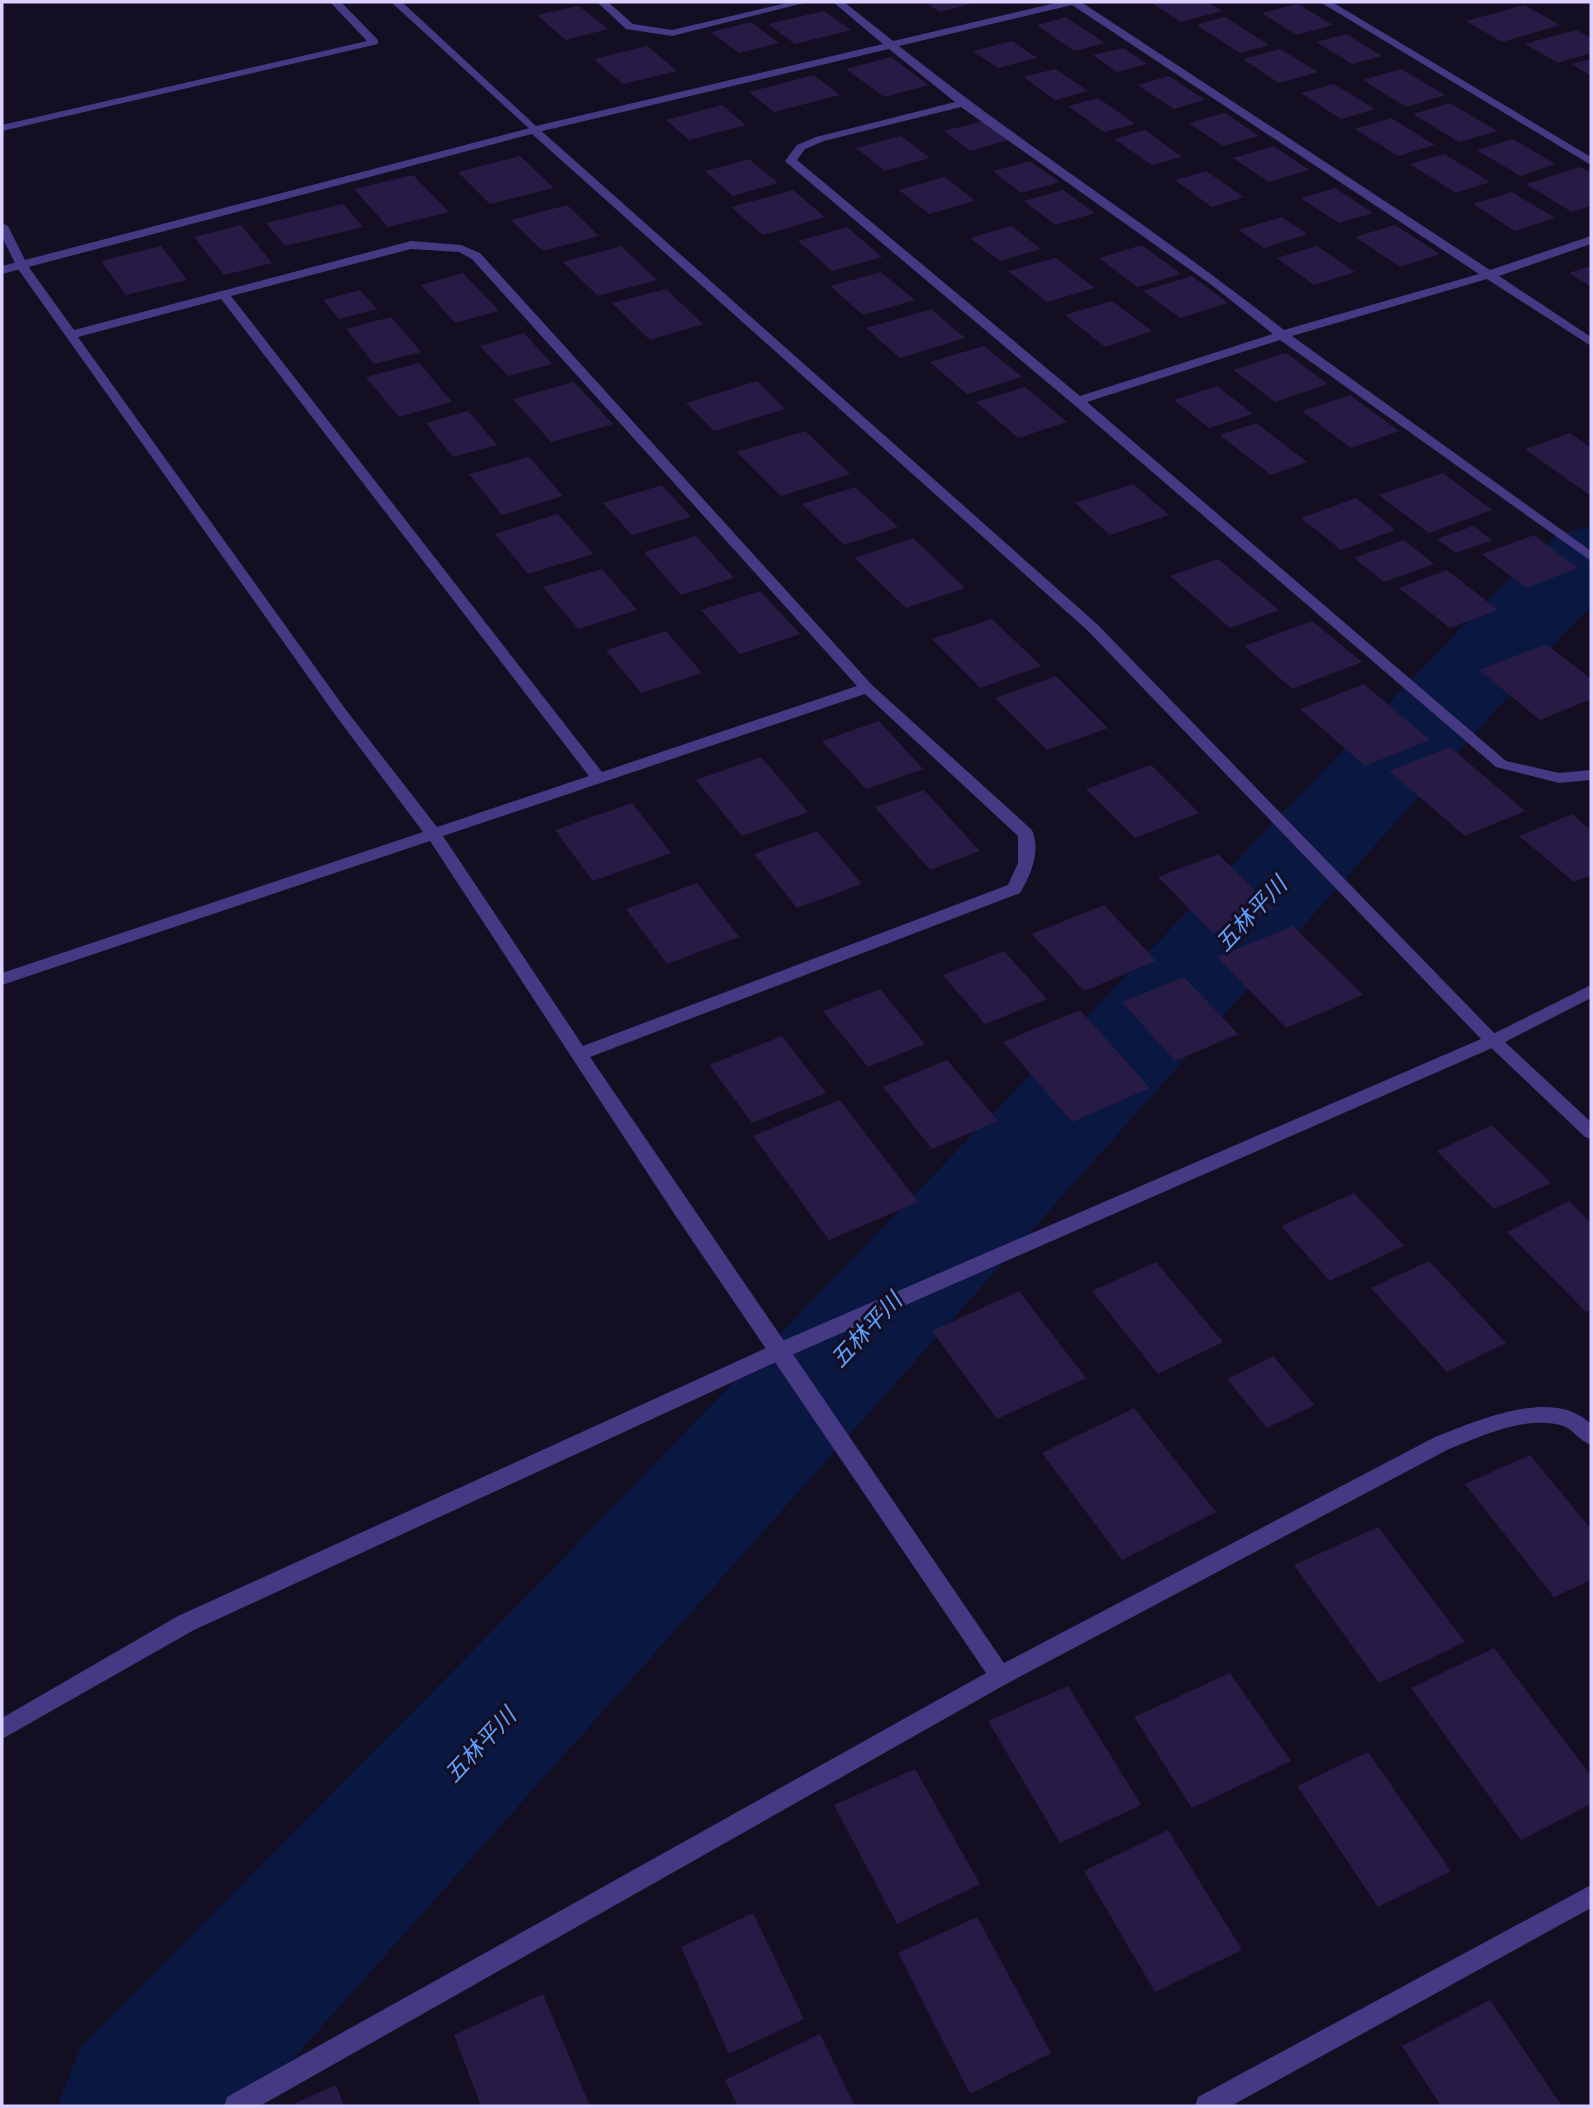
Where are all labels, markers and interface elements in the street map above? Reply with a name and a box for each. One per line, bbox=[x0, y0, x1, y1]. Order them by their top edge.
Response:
water label: 五林平川 bbox=[1209, 868, 1294, 957]
water label: 五林平川 bbox=[824, 1284, 909, 1373]
water label: 五林平川 bbox=[438, 1699, 523, 1788]

